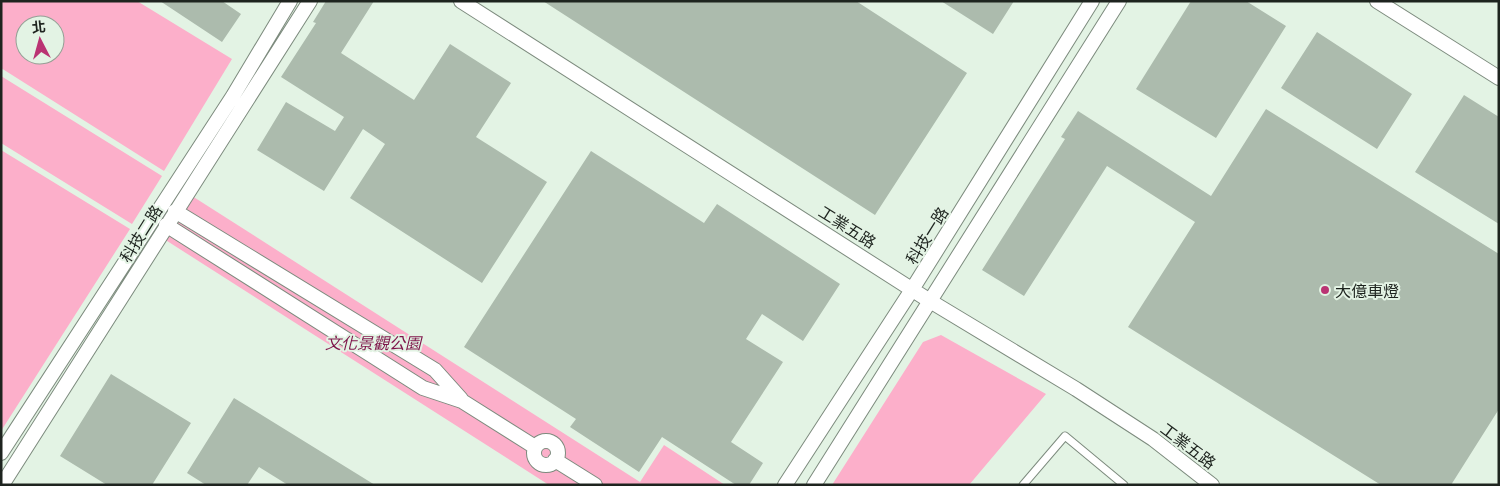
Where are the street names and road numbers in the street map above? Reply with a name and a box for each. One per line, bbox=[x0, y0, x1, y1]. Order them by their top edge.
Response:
street label: 科技二路 bbox=[113, 199, 167, 267]
street label: 工業五路 bbox=[814, 199, 882, 253]
street label: 科技一路 bbox=[899, 201, 953, 269]
street label: 工業五路 bbox=[1156, 416, 1222, 474]

